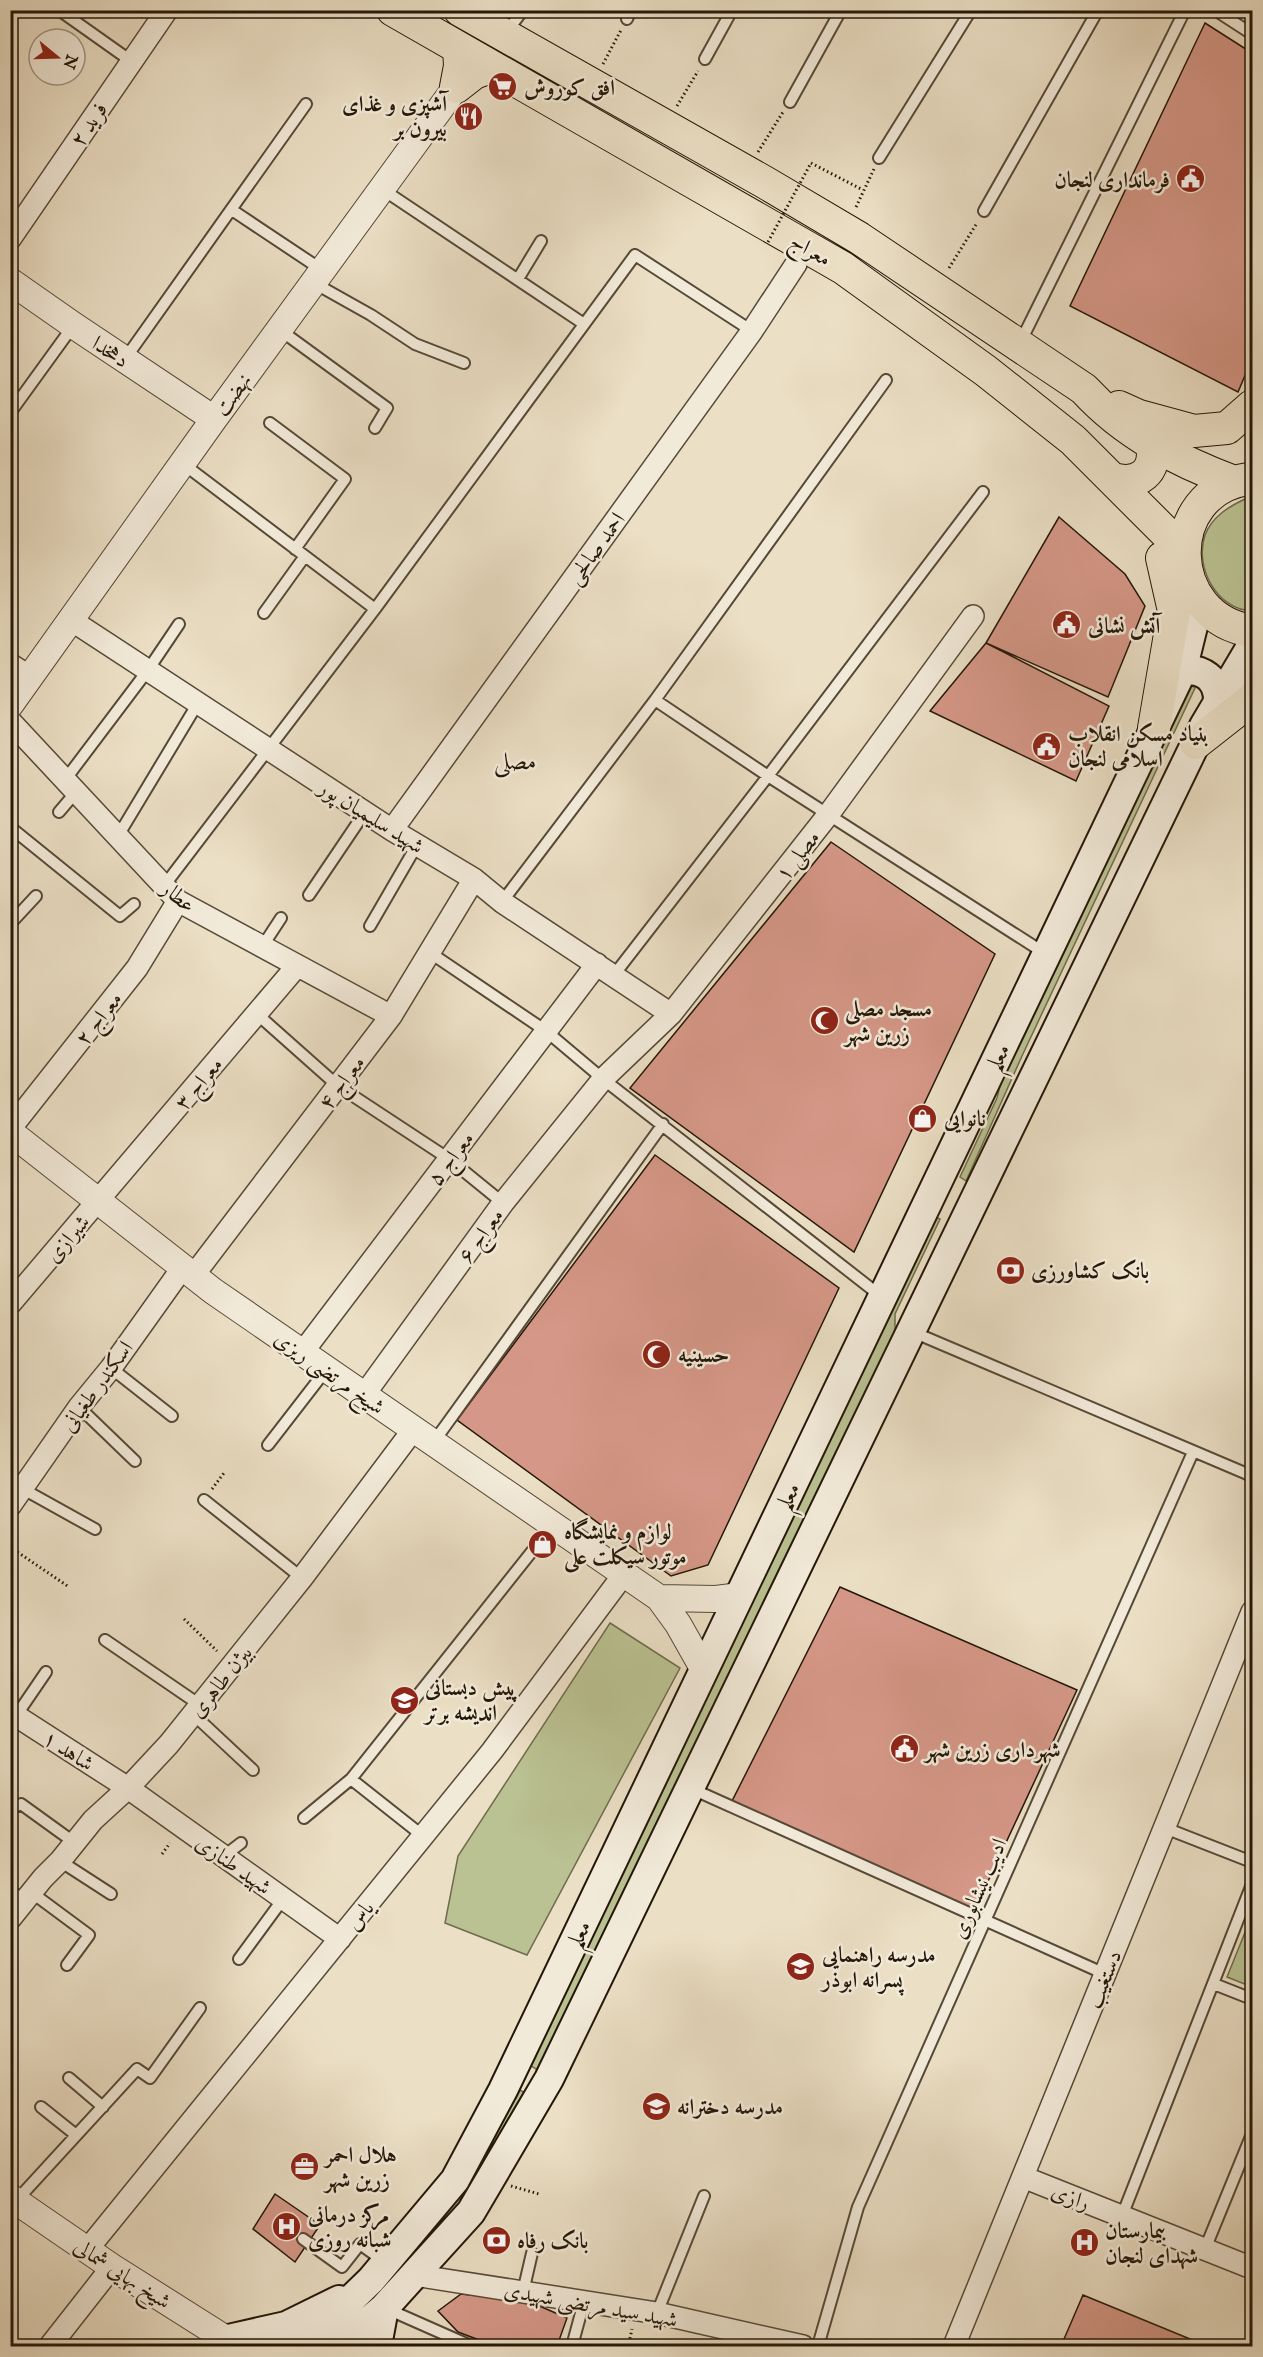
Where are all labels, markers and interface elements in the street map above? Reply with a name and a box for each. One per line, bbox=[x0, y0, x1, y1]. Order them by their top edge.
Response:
north arrow bbox=[27, 27, 87, 87]
text: N bbox=[58, 50, 81, 71]
supermarket icon: افق کوروش bbox=[487, 71, 519, 103]
place label: افق کوروش bbox=[524, 75, 615, 103]
place label: آشپزی و غذای بیرون بر bbox=[342, 90, 449, 144]
street label: فرید ۲ bbox=[65, 97, 115, 153]
restaurant icon: آشپزی و غذای بیرون بر bbox=[452, 100, 484, 132]
public building icon: فرمانداری لنجان bbox=[1175, 163, 1207, 195]
place label: فرمانداری لنجان bbox=[1054, 167, 1170, 195]
street label: معراج bbox=[782, 228, 836, 277]
street label: دهخدا bbox=[86, 330, 134, 375]
street label: نهضت bbox=[208, 368, 259, 422]
street label: احمد صالحی bbox=[561, 507, 632, 591]
public building icon: آتش نشانی bbox=[1051, 609, 1083, 641]
place label: آتش نشانی bbox=[1087, 612, 1163, 641]
place label: بنیاد مسکن انقلاب اسلامی لنجان bbox=[1068, 721, 1209, 774]
public building icon: بنیاد مسکن انقلاب اسلامی لنجان bbox=[1031, 730, 1063, 762]
district label: مصلی bbox=[494, 747, 536, 778]
street label: شهید سلیمیان پور bbox=[311, 773, 429, 862]
street label: مصلی ۱ bbox=[770, 825, 828, 888]
street label: عطار bbox=[153, 874, 201, 920]
street label: معراج ۲ bbox=[70, 987, 133, 1054]
place label: مسجد مصلی زرین شهر bbox=[843, 996, 932, 1049]
mosque icon: مسجد مصلی زرین شهر bbox=[808, 1005, 840, 1037]
street label: معلم bbox=[980, 1039, 1024, 1079]
street label: معراج ۴ bbox=[313, 1050, 375, 1118]
street label: معراج ۳ bbox=[169, 1052, 233, 1119]
shop icon: نانوایی bbox=[907, 1102, 939, 1134]
place label: نانوایی bbox=[943, 1106, 986, 1134]
street label: معراج ۵ bbox=[422, 1126, 484, 1194]
street label: معراج ۶ bbox=[452, 1203, 514, 1271]
street label: شیرازی bbox=[40, 1209, 97, 1269]
bank icon: بانک کشاورزی bbox=[994, 1254, 1026, 1286]
place label: بانک کشاورزی bbox=[1031, 1258, 1149, 1286]
street label: شیخ مرتضی ریزی bbox=[266, 1325, 390, 1425]
street label: اسکندر طغیانی bbox=[55, 1336, 140, 1439]
mosque icon: حسینیه bbox=[641, 1338, 673, 1370]
place label: حسینیه bbox=[678, 1342, 729, 1370]
street label: معلم bbox=[770, 1478, 814, 1518]
place label: لوازم و نمایشگاه موتور سیکلت علی bbox=[563, 1517, 687, 1574]
shop icon: لوازم و نمایشگاه موتور سیکلت علی bbox=[527, 1528, 559, 1560]
street label: بیژن طاهری bbox=[184, 1640, 259, 1724]
place label: پیش دبستانی اندیشه برتر bbox=[423, 1675, 518, 1728]
school or university icon: پیش دبستانی اندیشه برتر bbox=[388, 1684, 420, 1716]
street label: شاهد ۱ bbox=[37, 1725, 99, 1779]
public building icon: شهرداری زرین شهر bbox=[888, 1733, 920, 1765]
place label: شهرداری زرین شهر bbox=[923, 1737, 1060, 1765]
street label: شهید طنازی bbox=[189, 1829, 276, 1902]
street label: ادیب نیشابوری bbox=[945, 1834, 1014, 1943]
street label: یاس bbox=[340, 1894, 382, 1937]
street label: معلم bbox=[561, 1917, 605, 1956]
place label: مدرسه راهنمایی پسرانه ابوذر bbox=[819, 1942, 936, 1996]
street label: دستغیب bbox=[1081, 1946, 1129, 2013]
school or university icon: مدرسه راهنمایی پسرانه ابوذر bbox=[785, 1951, 817, 1983]
school or university icon: مدرسه دخترانه bbox=[640, 2090, 672, 2122]
place label: مدرسه دخترانه bbox=[677, 2094, 783, 2122]
place label: هلال احمر زرین شهر bbox=[323, 2142, 397, 2195]
office icon: هلال احمر زرین شهر bbox=[288, 2151, 320, 2183]
street label: رازی bbox=[1047, 2178, 1094, 2218]
place label: مرکز درمانی شبانه روزی bbox=[307, 2202, 391, 2255]
hospital icon: مرکز درمانی شبانه روزی bbox=[271, 2211, 303, 2243]
place label: بیمارستان شهدای لنجان bbox=[1105, 2218, 1198, 2271]
bank icon: بانک رفاه bbox=[480, 2224, 512, 2256]
hospital icon: بیمارستان شهدای لنجان bbox=[1068, 2227, 1100, 2259]
place label: بانک رفاه bbox=[517, 2228, 589, 2256]
street label: شیخ بهایی شمالی bbox=[66, 2233, 176, 2320]
street label: شهید سید مرتضی شهیدی bbox=[502, 2277, 680, 2335]

